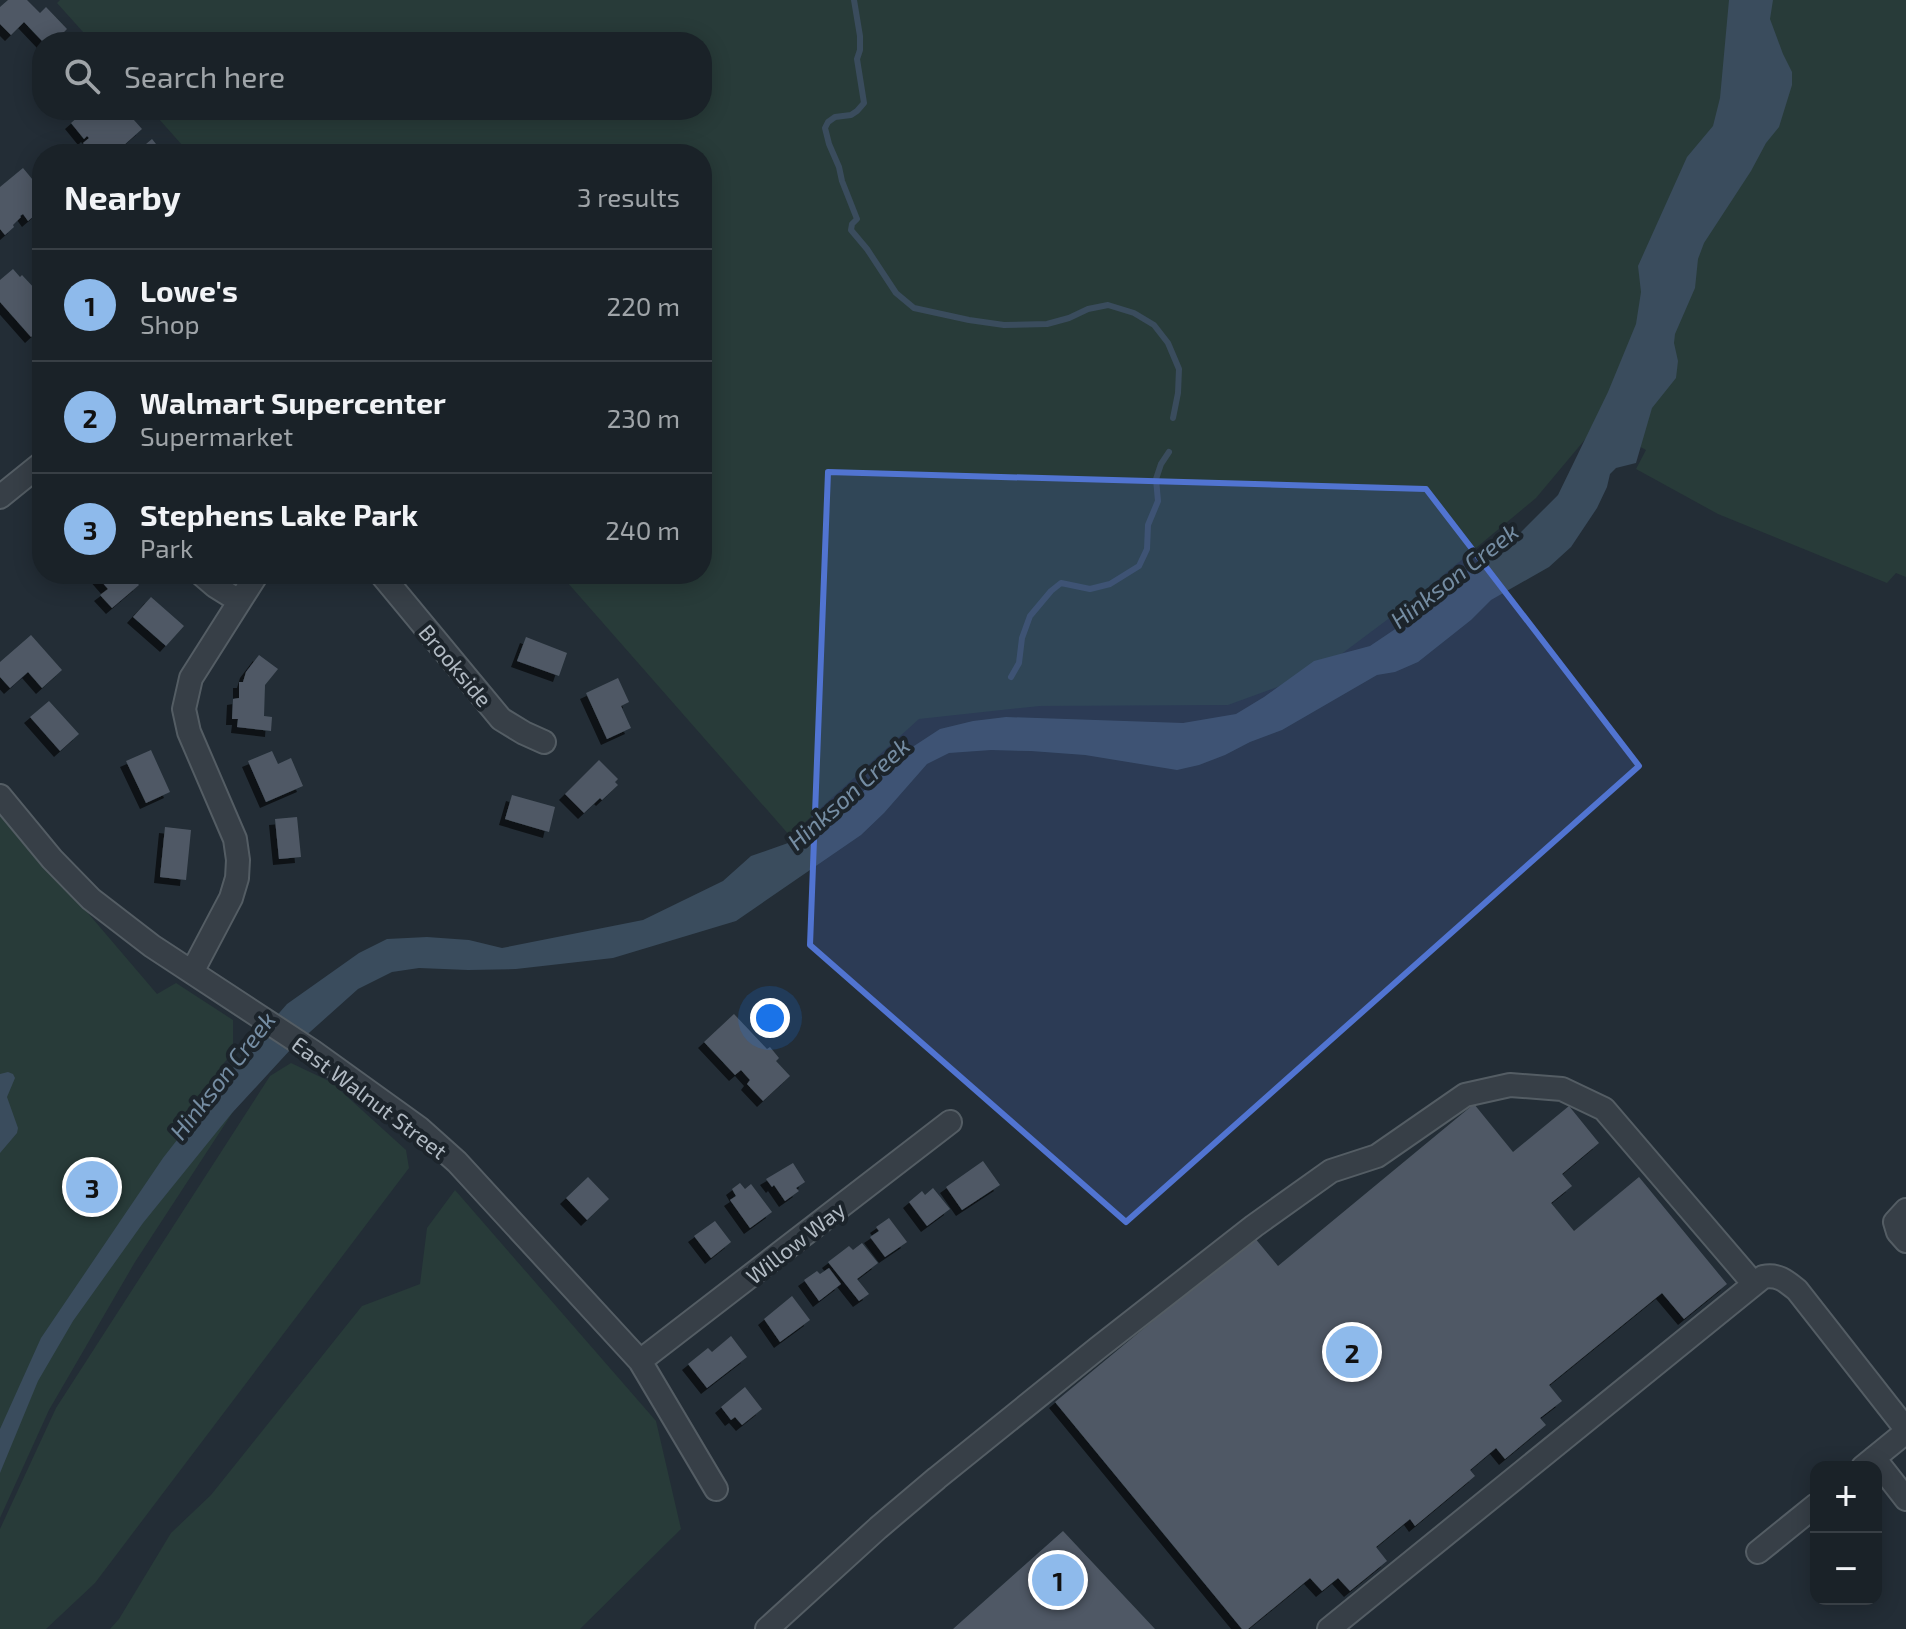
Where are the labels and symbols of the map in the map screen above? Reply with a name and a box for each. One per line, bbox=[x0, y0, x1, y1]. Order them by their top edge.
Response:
water label: Hinkson Creek bbox=[1384, 516, 1524, 634]
street label: Brookside bbox=[414, 619, 498, 711]
water label: Hinkson Creek bbox=[781, 731, 915, 855]
your location bbox=[750, 998, 790, 1038]
water label: Hinkson Creek bbox=[163, 1005, 281, 1145]
street label: East Walnut Street bbox=[287, 1030, 453, 1164]
pin: 3 bbox=[66, 1157, 118, 1217]
street label: Willow Way bbox=[740, 1195, 850, 1289]
pin: 2 bbox=[1326, 1322, 1378, 1382]
pin: 1 bbox=[1032, 1550, 1084, 1610]

